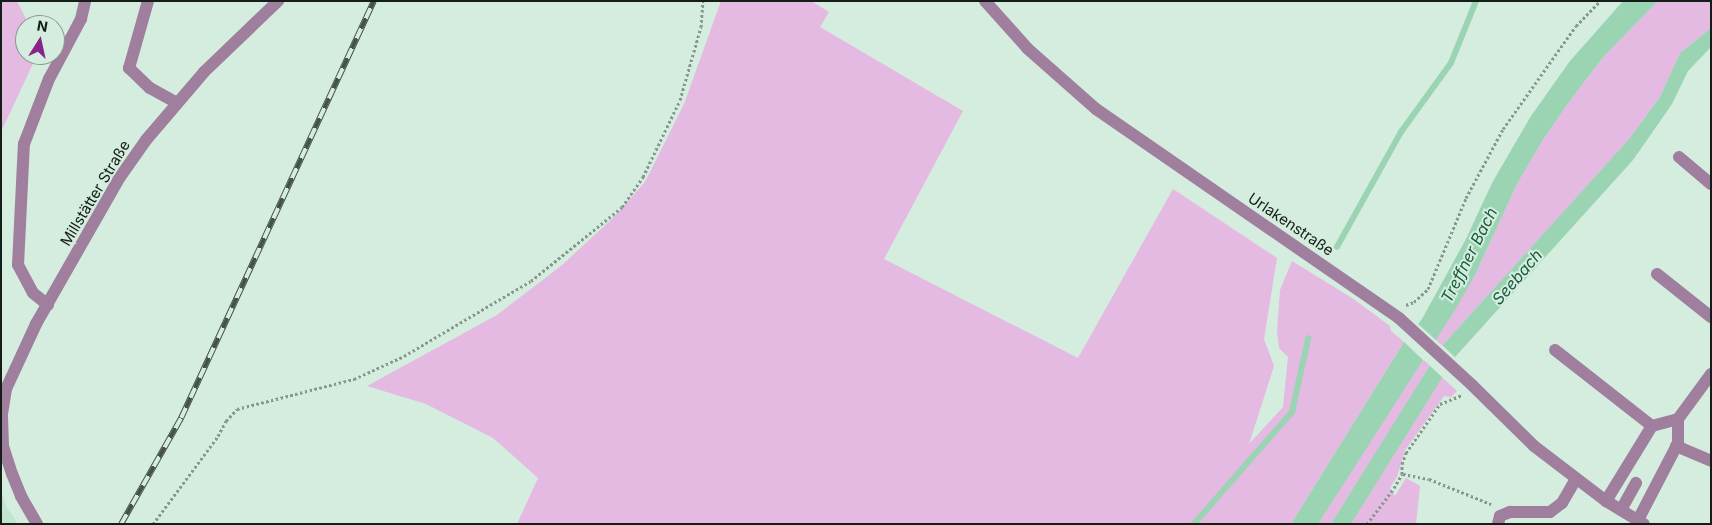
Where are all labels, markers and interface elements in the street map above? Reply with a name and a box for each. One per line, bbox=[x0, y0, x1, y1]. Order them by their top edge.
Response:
north arrow bbox=[15, 15, 65, 65]
text: N bbox=[36, 16, 49, 35]
street label: Millstätter Straße bbox=[56, 137, 134, 249]
street label: Urlakenstraße bbox=[1245, 189, 1337, 259]
water label: Treffner Bach bbox=[1437, 204, 1501, 306]
water label: Seebach bbox=[1488, 245, 1546, 309]

